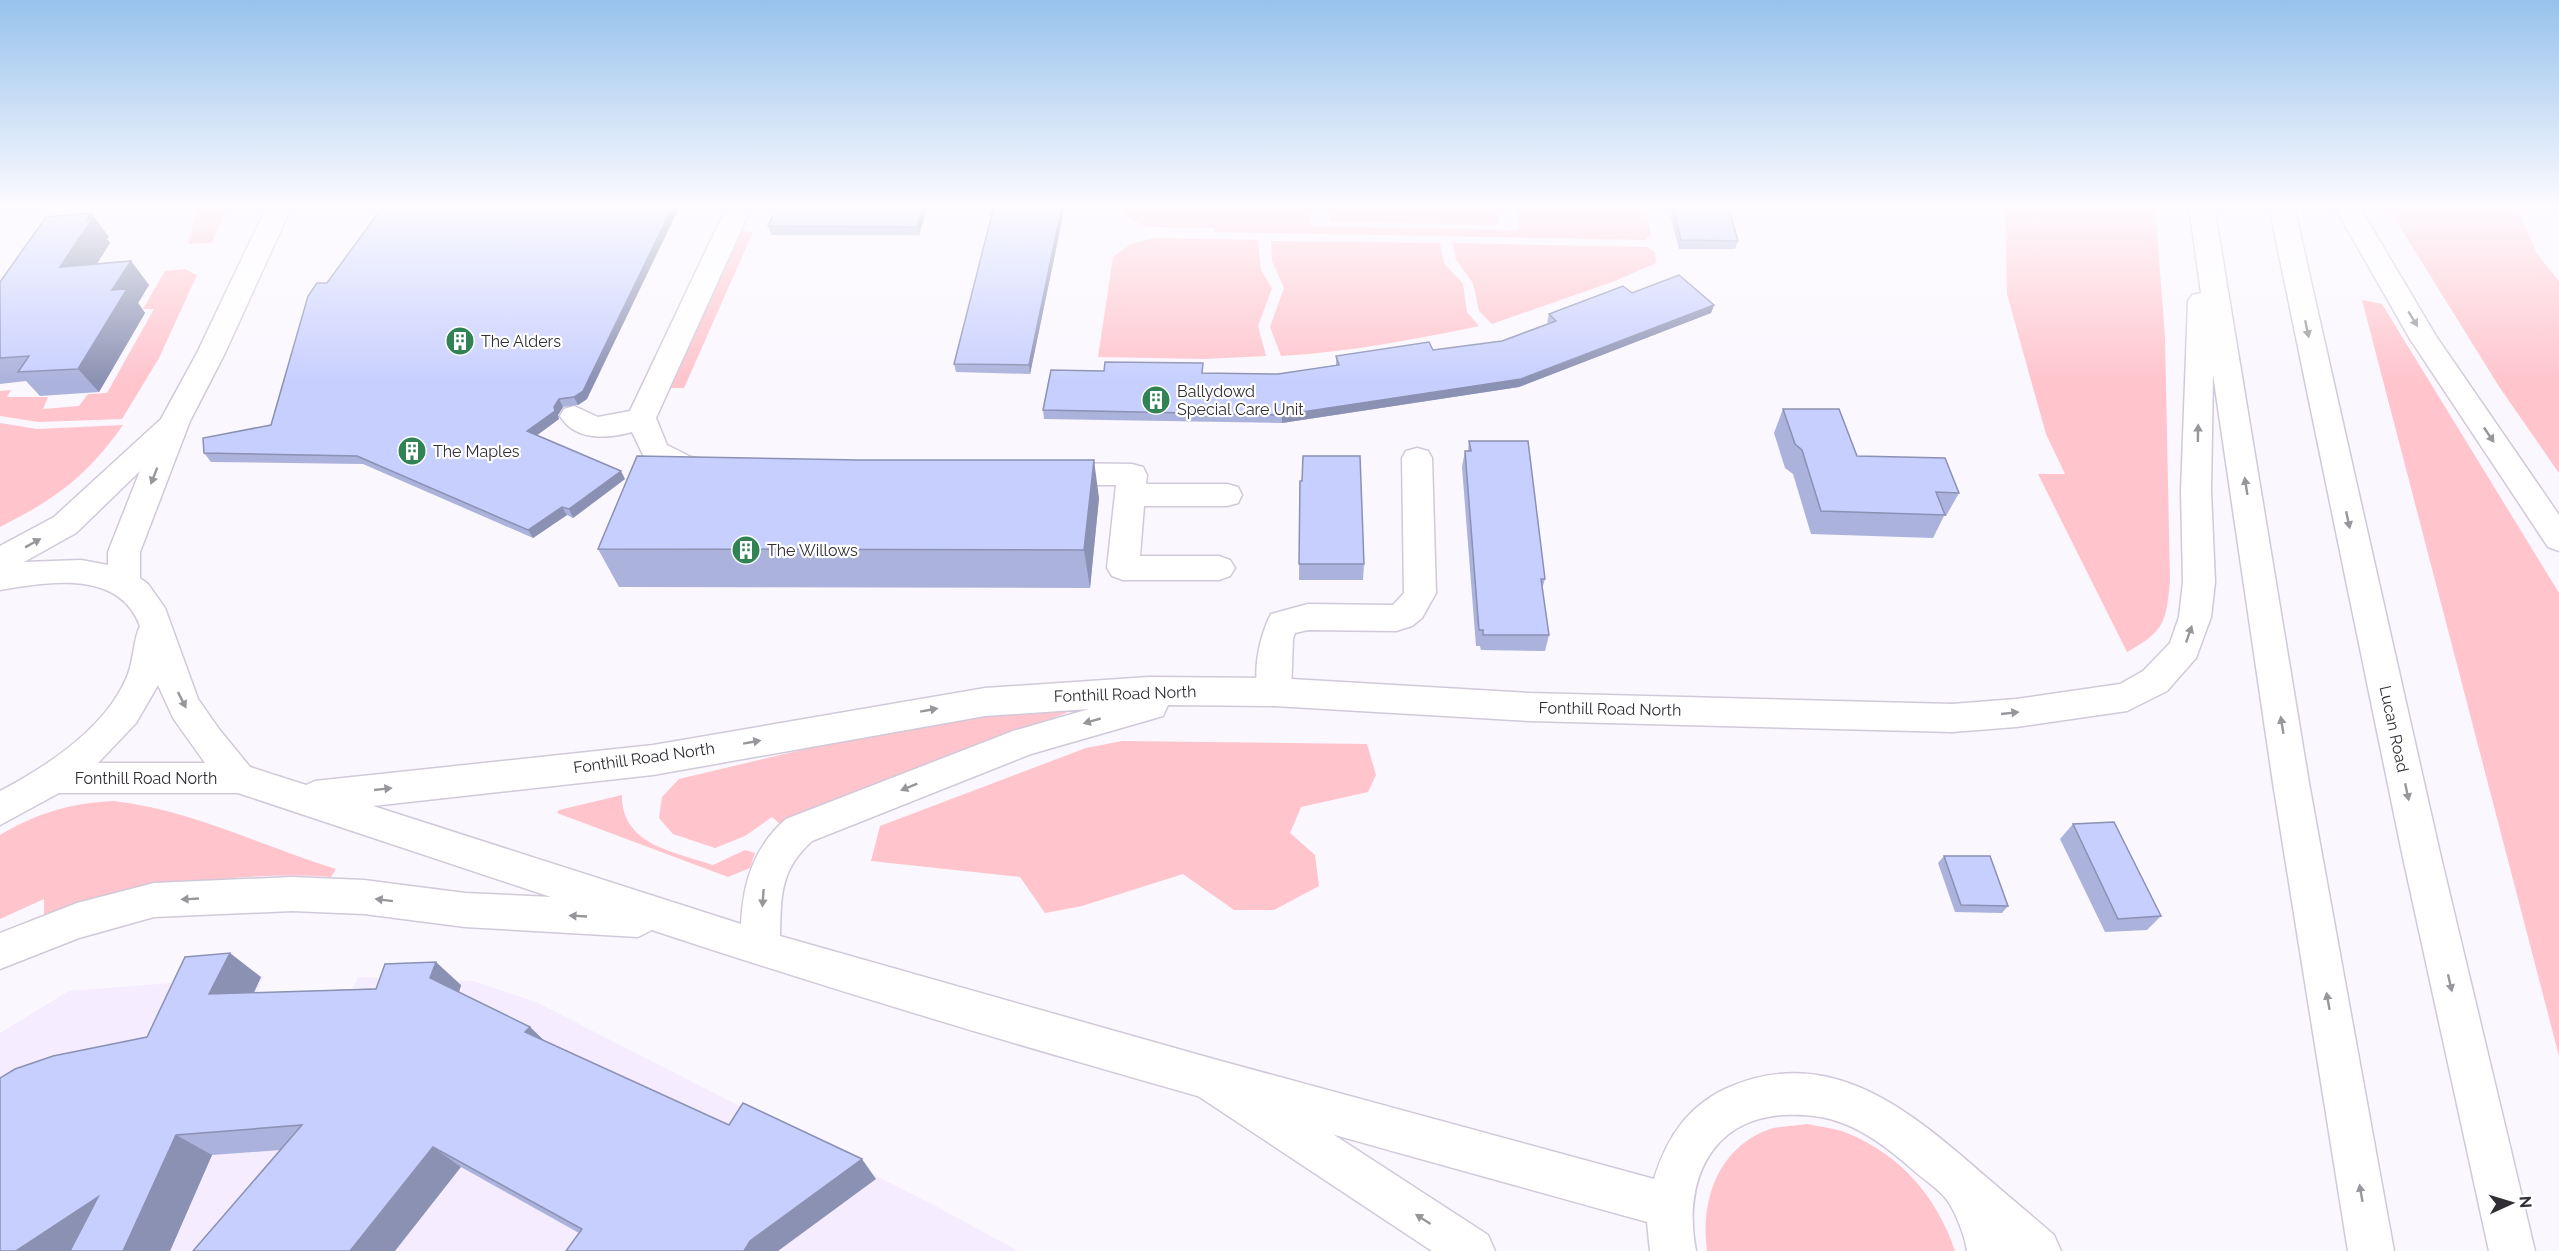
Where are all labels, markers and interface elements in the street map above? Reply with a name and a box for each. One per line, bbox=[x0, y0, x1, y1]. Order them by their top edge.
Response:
one-way arrow bbox=[2407, 311, 2418, 327]
one-way arrow bbox=[2303, 320, 2312, 339]
building icon: The Alders bbox=[444, 325, 476, 357]
place label: The Alders bbox=[481, 332, 561, 351]
place label: Ballydowd Special Care Unit bbox=[1177, 382, 1304, 419]
building icon: Ballydowd Special Care Unit bbox=[1140, 384, 1172, 416]
one-way arrow bbox=[2193, 423, 2202, 442]
one-way arrow bbox=[2483, 427, 2494, 443]
building icon: The Maples bbox=[396, 435, 428, 467]
place label: The Maples bbox=[433, 442, 520, 461]
one-way arrow bbox=[149, 467, 158, 485]
one-way arrow bbox=[2241, 476, 2250, 495]
one-way arrow bbox=[2344, 511, 2353, 530]
building icon: The Willows bbox=[730, 534, 762, 566]
one-way arrow bbox=[24, 538, 41, 548]
place label: The Willows bbox=[767, 541, 858, 560]
one-way arrow bbox=[2184, 625, 2194, 643]
street label: Fonthill Road North bbox=[1053, 682, 1197, 706]
street label: Lucan Road bbox=[2376, 684, 2412, 774]
one-way arrow bbox=[177, 691, 187, 709]
street label: Fonthill Road North bbox=[1539, 698, 1681, 720]
one-way arrow bbox=[920, 705, 939, 714]
one-way arrow bbox=[2001, 708, 2020, 718]
one-way arrow bbox=[2278, 715, 2287, 734]
one-way arrow bbox=[1083, 717, 1101, 726]
one-way arrow bbox=[742, 737, 761, 746]
street label: Fonthill Road North bbox=[572, 739, 716, 777]
street label: Fonthill Road North bbox=[75, 769, 217, 788]
one-way arrow bbox=[899, 783, 917, 793]
one-way arrow bbox=[2403, 783, 2413, 802]
one-way arrow bbox=[374, 784, 393, 794]
one-way arrow bbox=[758, 889, 767, 908]
one-way arrow bbox=[180, 894, 199, 903]
one-way arrow bbox=[375, 895, 394, 904]
one-way arrow bbox=[569, 911, 588, 920]
one-way arrow bbox=[2446, 973, 2456, 992]
one-way arrow bbox=[2323, 991, 2332, 1010]
north arrow bbox=[2481, 1173, 2541, 1233]
one-way arrow bbox=[2356, 1184, 2365, 1203]
text: N bbox=[2516, 1195, 2535, 1209]
one-way arrow bbox=[1415, 1214, 1431, 1225]

